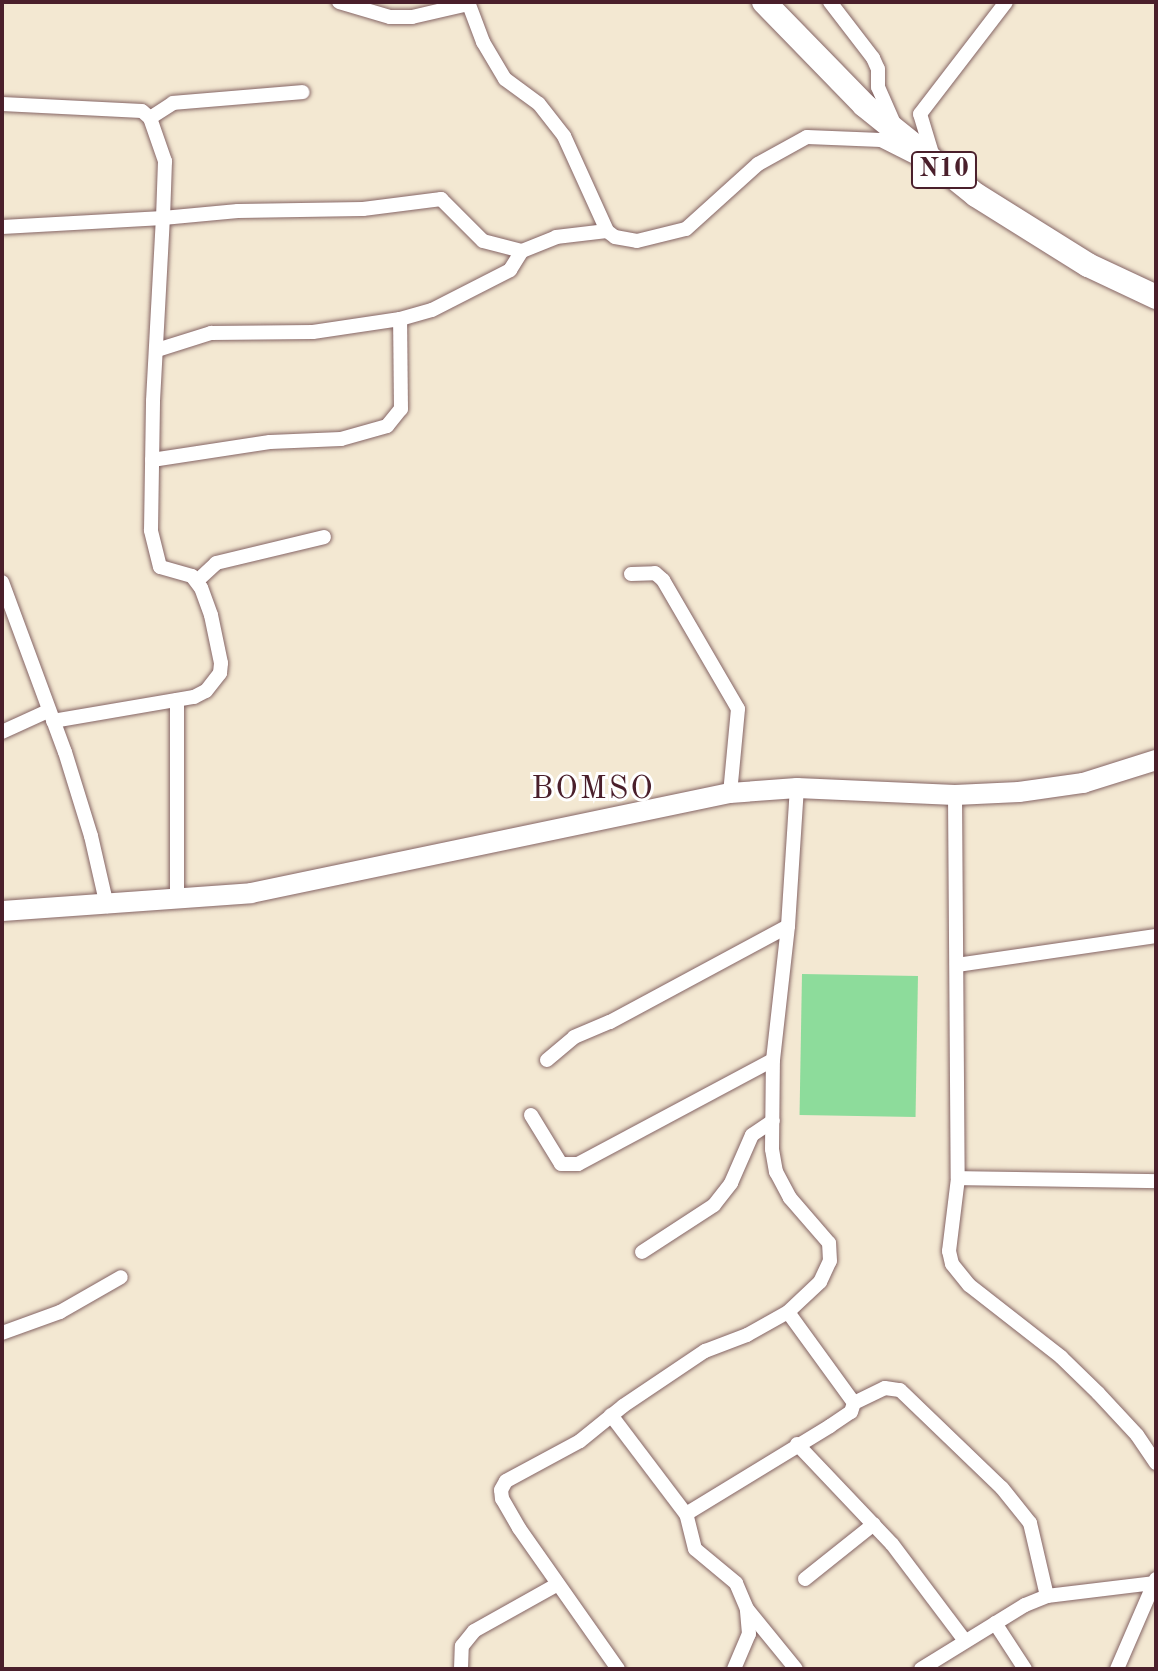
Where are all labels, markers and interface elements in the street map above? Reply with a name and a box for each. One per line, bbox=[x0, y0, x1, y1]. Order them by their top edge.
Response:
road number: N10 bbox=[910, 148, 978, 192]
district label: BOMSO bbox=[531, 771, 655, 809]

